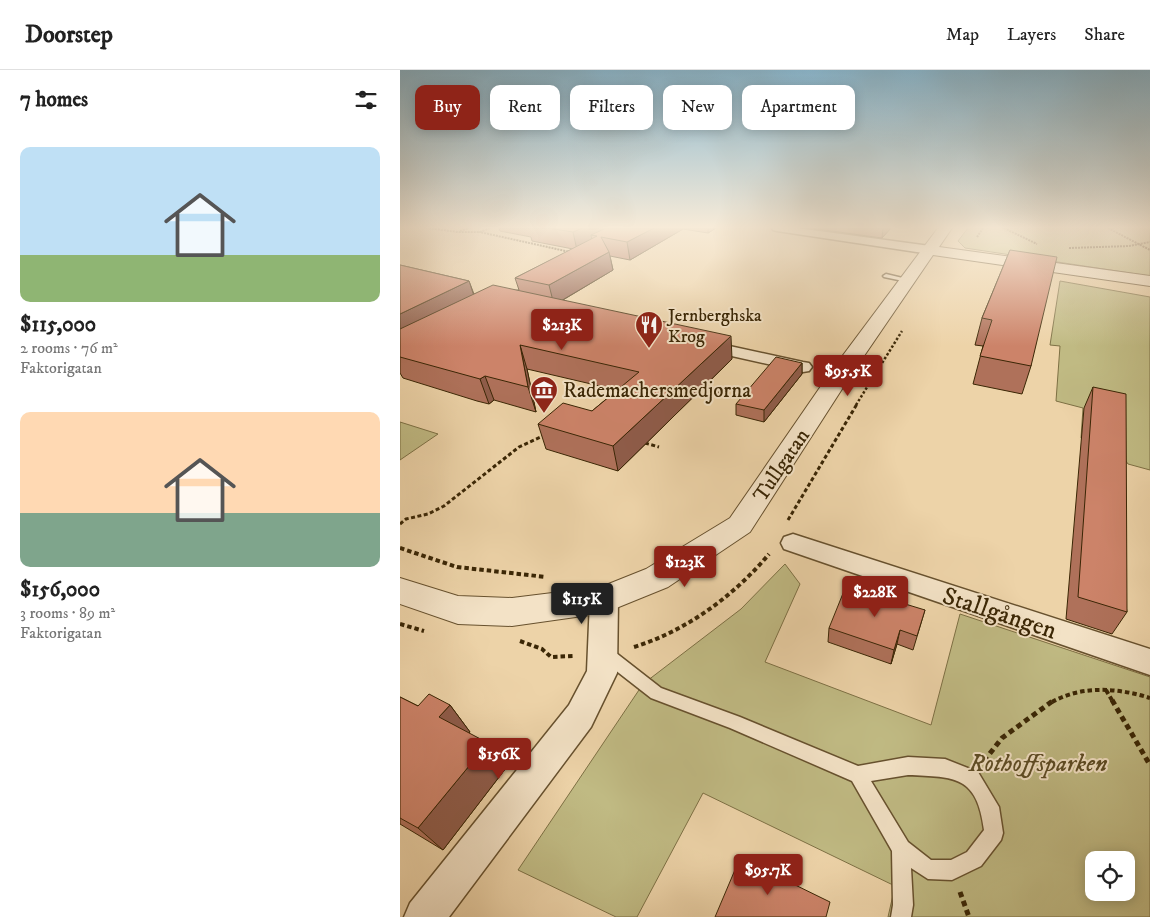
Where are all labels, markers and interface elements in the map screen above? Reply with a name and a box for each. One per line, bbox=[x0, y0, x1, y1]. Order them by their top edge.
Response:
text: Doorstep bbox=[25, 20, 113, 50]
text: Map bbox=[946, 24, 979, 46]
text: Layers bbox=[1007, 24, 1056, 46]
text: Share bbox=[1084, 24, 1125, 46]
chip: Buy bbox=[415, 85, 480, 130]
chip: Rent bbox=[490, 85, 560, 130]
chip: Filters bbox=[570, 85, 653, 130]
chip: New bbox=[663, 85, 732, 130]
chip: Apartment bbox=[742, 85, 855, 130]
icon: filters bbox=[352, 86, 380, 114]
text: 7 homes bbox=[20, 87, 88, 113]
icon: home bbox=[155, 180, 245, 270]
place label: Jernberghska Krog bbox=[666, 305, 762, 348]
pin: $213K bbox=[527, 308, 597, 351]
restaurant icon: Jernberghska Krog bbox=[634, 310, 664, 349]
text: $115,000 bbox=[20, 312, 96, 338]
text: $213K bbox=[542, 315, 582, 335]
text: 2 rooms · 76 m² bbox=[20, 338, 118, 358]
pin: $95.5K bbox=[807, 354, 889, 397]
text: Faktorigatan bbox=[20, 358, 102, 378]
text: $95.5K bbox=[825, 361, 871, 381]
museum icon: Rademachersmedjorna bbox=[529, 375, 559, 414]
place label: Rademachersmedjorna bbox=[563, 378, 751, 404]
street label: Tullgatan bbox=[748, 424, 816, 507]
icon: home bbox=[155, 445, 245, 535]
pin: $123K bbox=[650, 546, 720, 588]
text: $123K bbox=[665, 552, 705, 572]
pin: $228K bbox=[840, 576, 910, 618]
text: $156,000 bbox=[20, 577, 100, 603]
street label: Stallgången bbox=[939, 580, 1061, 646]
pin: $115K bbox=[547, 582, 617, 625]
text: $228K bbox=[853, 582, 897, 602]
text: $115K bbox=[562, 589, 602, 609]
text: 3 rooms · 89 m² bbox=[20, 603, 115, 623]
text: Faktorigatan bbox=[20, 623, 102, 643]
pin: $156K bbox=[464, 738, 534, 780]
text: $156K bbox=[478, 744, 520, 764]
park label: Rothoffsparken bbox=[968, 748, 1108, 779]
map controls bbox=[1085, 851, 1135, 901]
button: locate bbox=[1085, 851, 1135, 901]
pin: $95.7K bbox=[727, 854, 809, 896]
text: $95.7K bbox=[745, 860, 791, 880]

